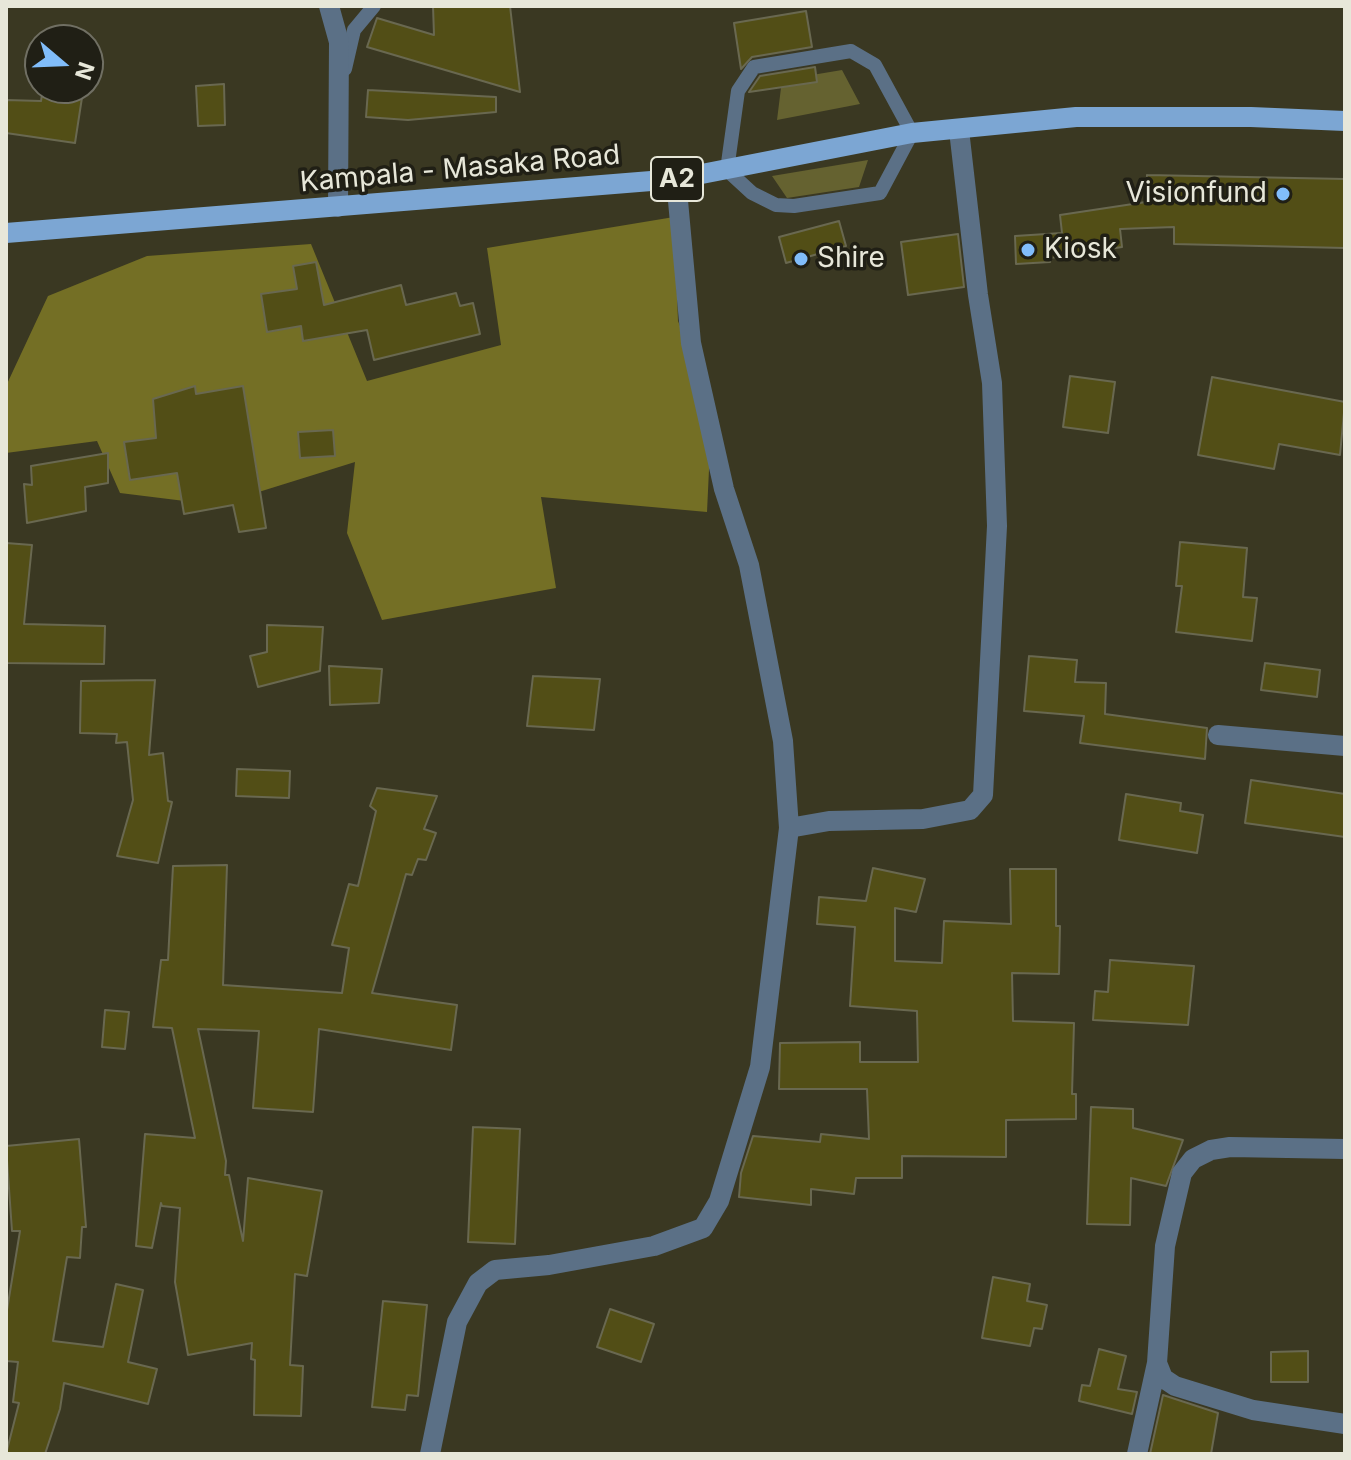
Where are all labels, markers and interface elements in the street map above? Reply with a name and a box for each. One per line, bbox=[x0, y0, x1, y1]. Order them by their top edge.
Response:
north arrow bbox=[24, 24, 104, 104]
text: N bbox=[70, 59, 100, 83]
street label: Kampala - Masaka Road bbox=[298, 138, 622, 200]
road number: A2 bbox=[651, 157, 703, 201]
place label: Visionfund bbox=[1125, 177, 1267, 211]
marker: Visionfund bbox=[1274, 185, 1292, 203]
place label: Kiosk bbox=[1044, 233, 1117, 267]
marker: Kiosk bbox=[1019, 241, 1037, 259]
place label: Shire bbox=[817, 242, 885, 276]
marker: Shire bbox=[792, 250, 810, 268]

